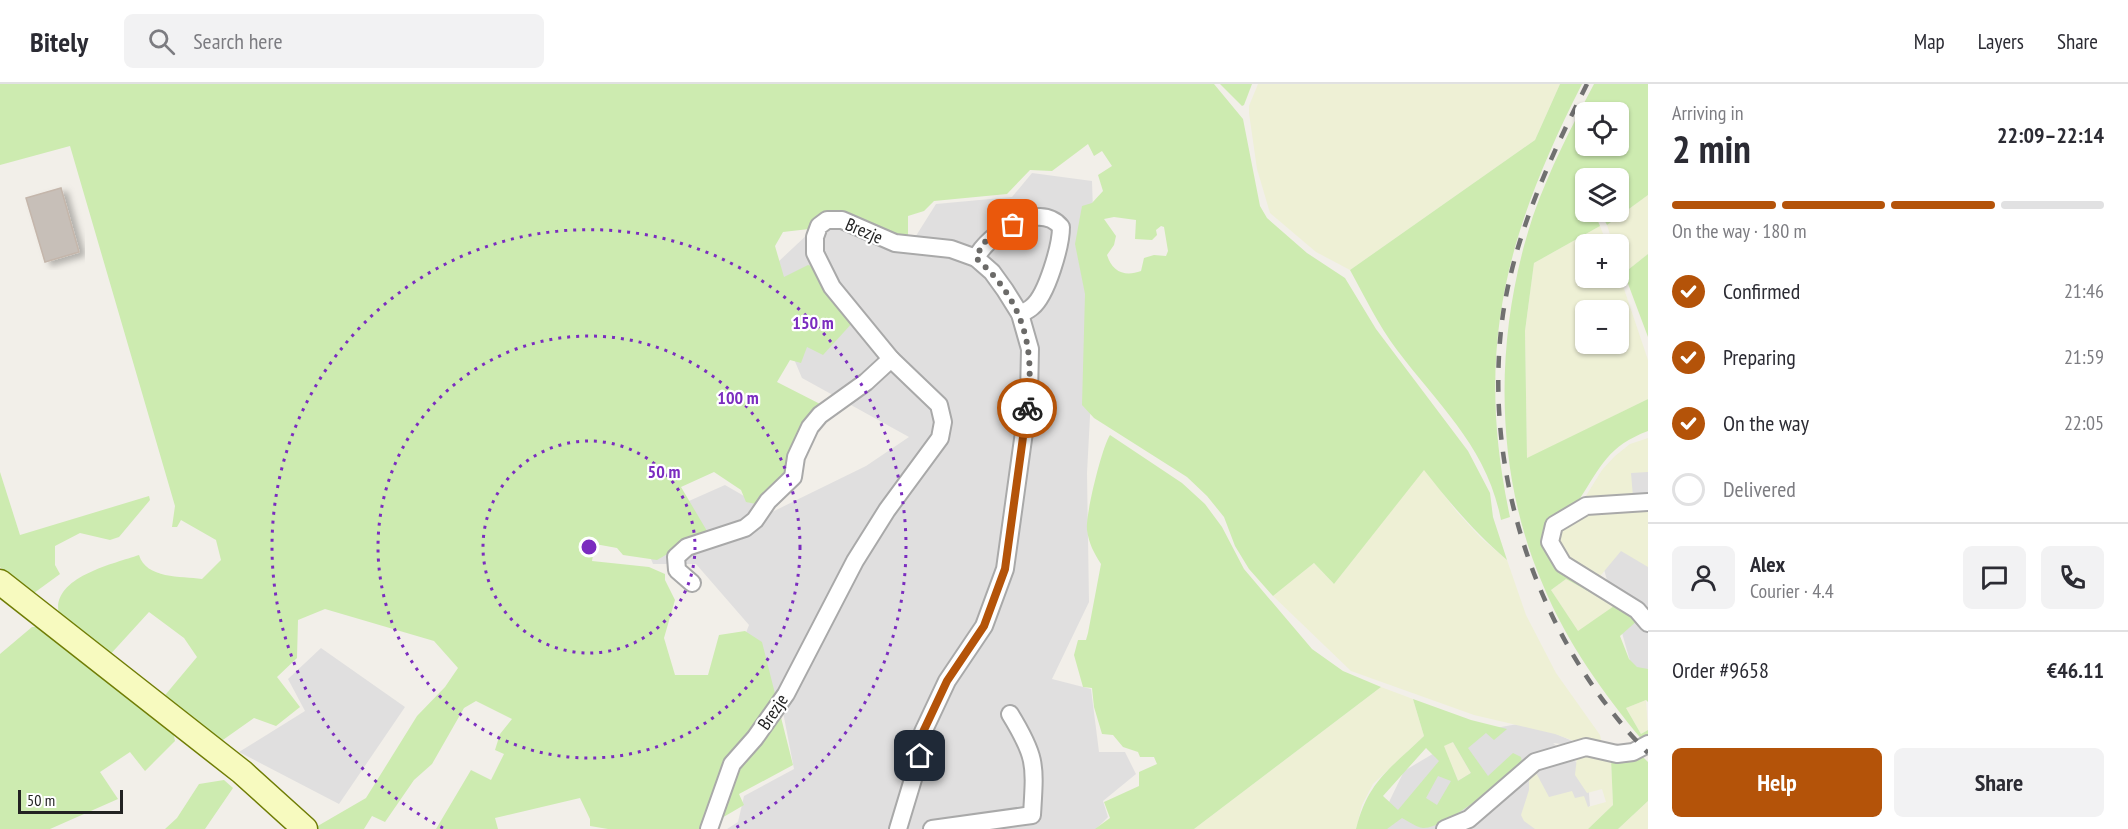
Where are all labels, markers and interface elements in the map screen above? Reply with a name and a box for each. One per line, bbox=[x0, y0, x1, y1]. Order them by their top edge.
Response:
search box bbox=[124, 14, 544, 68]
text: Bitely bbox=[30, 23, 88, 60]
icon: search bbox=[145, 25, 178, 58]
text: Search here bbox=[193, 27, 283, 55]
text: Map bbox=[1914, 28, 1945, 55]
text: Layers bbox=[1978, 28, 2024, 55]
text: Share bbox=[2057, 28, 2098, 55]
text: Arriving in bbox=[1672, 100, 1744, 126]
map controls bbox=[1575, 102, 1629, 354]
button: locate bbox=[1575, 102, 1629, 156]
text: 22:09–22:14 bbox=[1997, 121, 2104, 149]
text: 2 min bbox=[1672, 123, 1751, 174]
button: layers bbox=[1575, 168, 1629, 222]
pin bbox=[987, 199, 1038, 250]
icon: bag bbox=[996, 208, 1029, 241]
street label: Brezje bbox=[842, 212, 886, 249]
text: On the way · 180 m bbox=[1672, 218, 1807, 244]
button: + bbox=[1575, 234, 1629, 288]
icon: check bbox=[1672, 275, 1705, 308]
text: Confirmed bbox=[1723, 277, 1800, 305]
text: 21:46 bbox=[2064, 278, 2104, 304]
button: − bbox=[1575, 300, 1629, 354]
text: 150 m bbox=[792, 311, 834, 334]
icon: check bbox=[1672, 341, 1705, 374]
text: Preparing bbox=[1723, 343, 1796, 371]
text: 21:59 bbox=[2064, 344, 2104, 370]
courier bbox=[997, 378, 1057, 438]
text: 100 m bbox=[717, 386, 759, 409]
icon: bike bbox=[1011, 392, 1044, 425]
icon: check bbox=[1672, 407, 1705, 440]
text: On the way bbox=[1723, 409, 1809, 437]
text: 22:05 bbox=[2064, 410, 2104, 436]
text: 50 m bbox=[648, 460, 680, 483]
text: Delivered bbox=[1723, 475, 1796, 503]
centre of rings bbox=[579, 537, 599, 557]
button: person bbox=[1672, 546, 1735, 609]
button: chat bbox=[1963, 546, 2026, 609]
button: phone bbox=[2041, 546, 2104, 609]
text: Alex bbox=[1750, 550, 1785, 578]
text: Courier · 4.4 bbox=[1750, 578, 1834, 604]
text: Order #9658 bbox=[1672, 656, 1769, 684]
text: €46.11 bbox=[2047, 656, 2104, 684]
street label: Brezje bbox=[752, 689, 793, 734]
pin bbox=[894, 730, 945, 781]
icon: home bbox=[903, 739, 936, 772]
button: Help bbox=[1672, 748, 1882, 817]
button: Share bbox=[1894, 748, 2104, 817]
scale bar bbox=[18, 787, 123, 814]
text: 50 m bbox=[27, 790, 55, 810]

